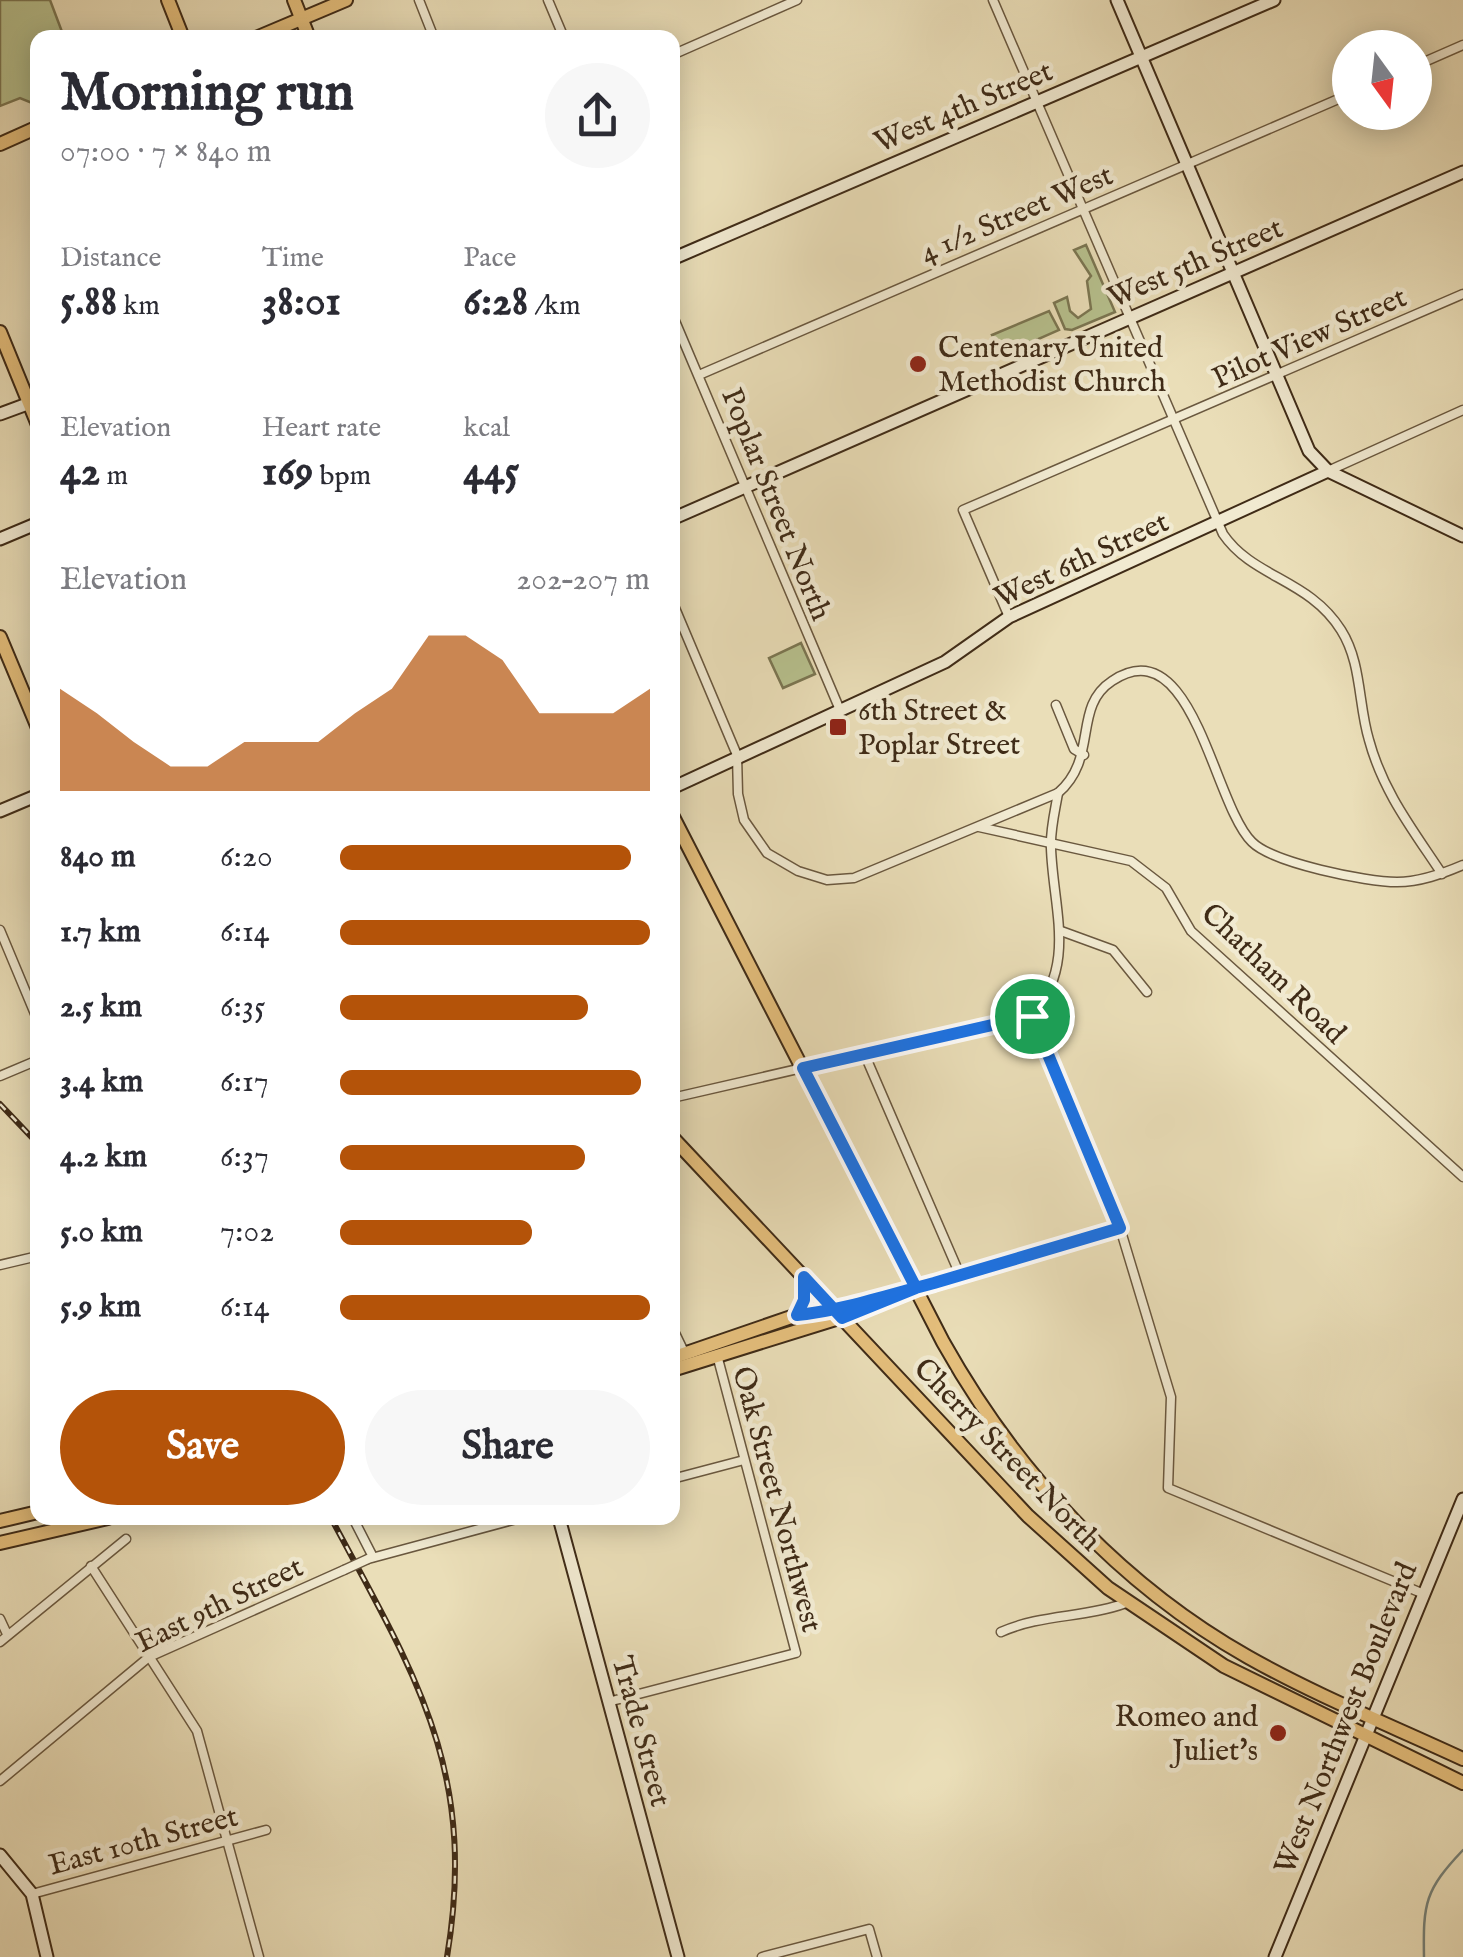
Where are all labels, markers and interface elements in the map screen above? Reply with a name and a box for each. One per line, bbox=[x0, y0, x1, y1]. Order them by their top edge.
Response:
north arrow bbox=[1332, 30, 1432, 130]
map controls bbox=[1332, 30, 1432, 130]
street label: West 4th Street bbox=[869, 53, 1059, 163]
text: Morning run bbox=[60, 59, 354, 129]
button: share bbox=[545, 63, 650, 168]
text: 07:00 · 7 × 840 m bbox=[60, 132, 271, 173]
street label: 4 1/2 Street West bbox=[915, 157, 1119, 273]
street label: West 5th Street bbox=[1103, 210, 1289, 318]
text: Distance bbox=[60, 241, 161, 276]
text: Time bbox=[262, 241, 324, 276]
text: Pace bbox=[463, 241, 516, 276]
text: 5.88 bbox=[60, 276, 117, 329]
text: 38:01 bbox=[262, 276, 341, 329]
text: 6:28 bbox=[463, 276, 528, 329]
street label: Pilot View Street bbox=[1207, 279, 1413, 399]
text: km bbox=[117, 289, 160, 324]
text: /km bbox=[528, 289, 581, 324]
place label: Centenary United Methodist Church bbox=[938, 330, 1166, 402]
marker: Centenary United Methodist Church bbox=[907, 353, 929, 375]
street label: Poplar Street North bbox=[711, 383, 839, 627]
text: Elevation bbox=[60, 411, 171, 446]
text: Heart rate bbox=[262, 411, 381, 446]
text: kcal bbox=[463, 411, 510, 446]
text: 42 bbox=[60, 446, 100, 499]
text: 169 bbox=[262, 446, 313, 499]
text: 445 bbox=[463, 446, 520, 499]
text: m bbox=[100, 459, 128, 494]
text: bpm bbox=[313, 459, 371, 494]
street label: West 6th Street bbox=[989, 504, 1175, 618]
text: Elevation bbox=[60, 560, 187, 601]
text: 202–207 m bbox=[516, 560, 650, 601]
place label: 6th Street & Poplar Street bbox=[858, 693, 1020, 765]
marker: 6th Street & Poplar Street bbox=[827, 716, 849, 738]
text: 840 m bbox=[60, 837, 136, 878]
text: 6:20 bbox=[220, 837, 273, 878]
street label: Chatham Road bbox=[1192, 896, 1354, 1054]
text: 1.7 km bbox=[60, 912, 141, 953]
text: 6:14 bbox=[220, 912, 270, 953]
pin bbox=[990, 974, 1075, 1059]
text: 2.5 km bbox=[60, 987, 142, 1028]
text: 6:35 bbox=[220, 987, 265, 1028]
icon: arrive bbox=[1005, 989, 1060, 1044]
text: 3.4 km bbox=[60, 1062, 144, 1103]
text: 6:17 bbox=[220, 1062, 269, 1103]
text: 4.2 km bbox=[60, 1137, 147, 1178]
text: 6:37 bbox=[220, 1137, 269, 1178]
text: 5.0 km bbox=[60, 1212, 143, 1253]
text: 7:02 bbox=[220, 1212, 274, 1253]
text: 5.9 km bbox=[60, 1287, 141, 1328]
text: 6:14 bbox=[220, 1287, 270, 1328]
street label: Cherry Street North bbox=[905, 1351, 1108, 1560]
street label: Oak Street Northwest bbox=[722, 1362, 830, 1637]
button: Save bbox=[60, 1390, 345, 1505]
button: Share bbox=[365, 1390, 650, 1505]
street label: East 9th Street bbox=[130, 1549, 310, 1663]
street label: West Northwest Boulevard bbox=[1267, 1556, 1427, 1880]
street label: Trade Street bbox=[602, 1652, 678, 1811]
place label: Romeo and Juliet's bbox=[1115, 1699, 1259, 1771]
marker: Romeo and Juliet's bbox=[1267, 1722, 1289, 1744]
street label: East 10th Street bbox=[45, 1798, 242, 1885]

